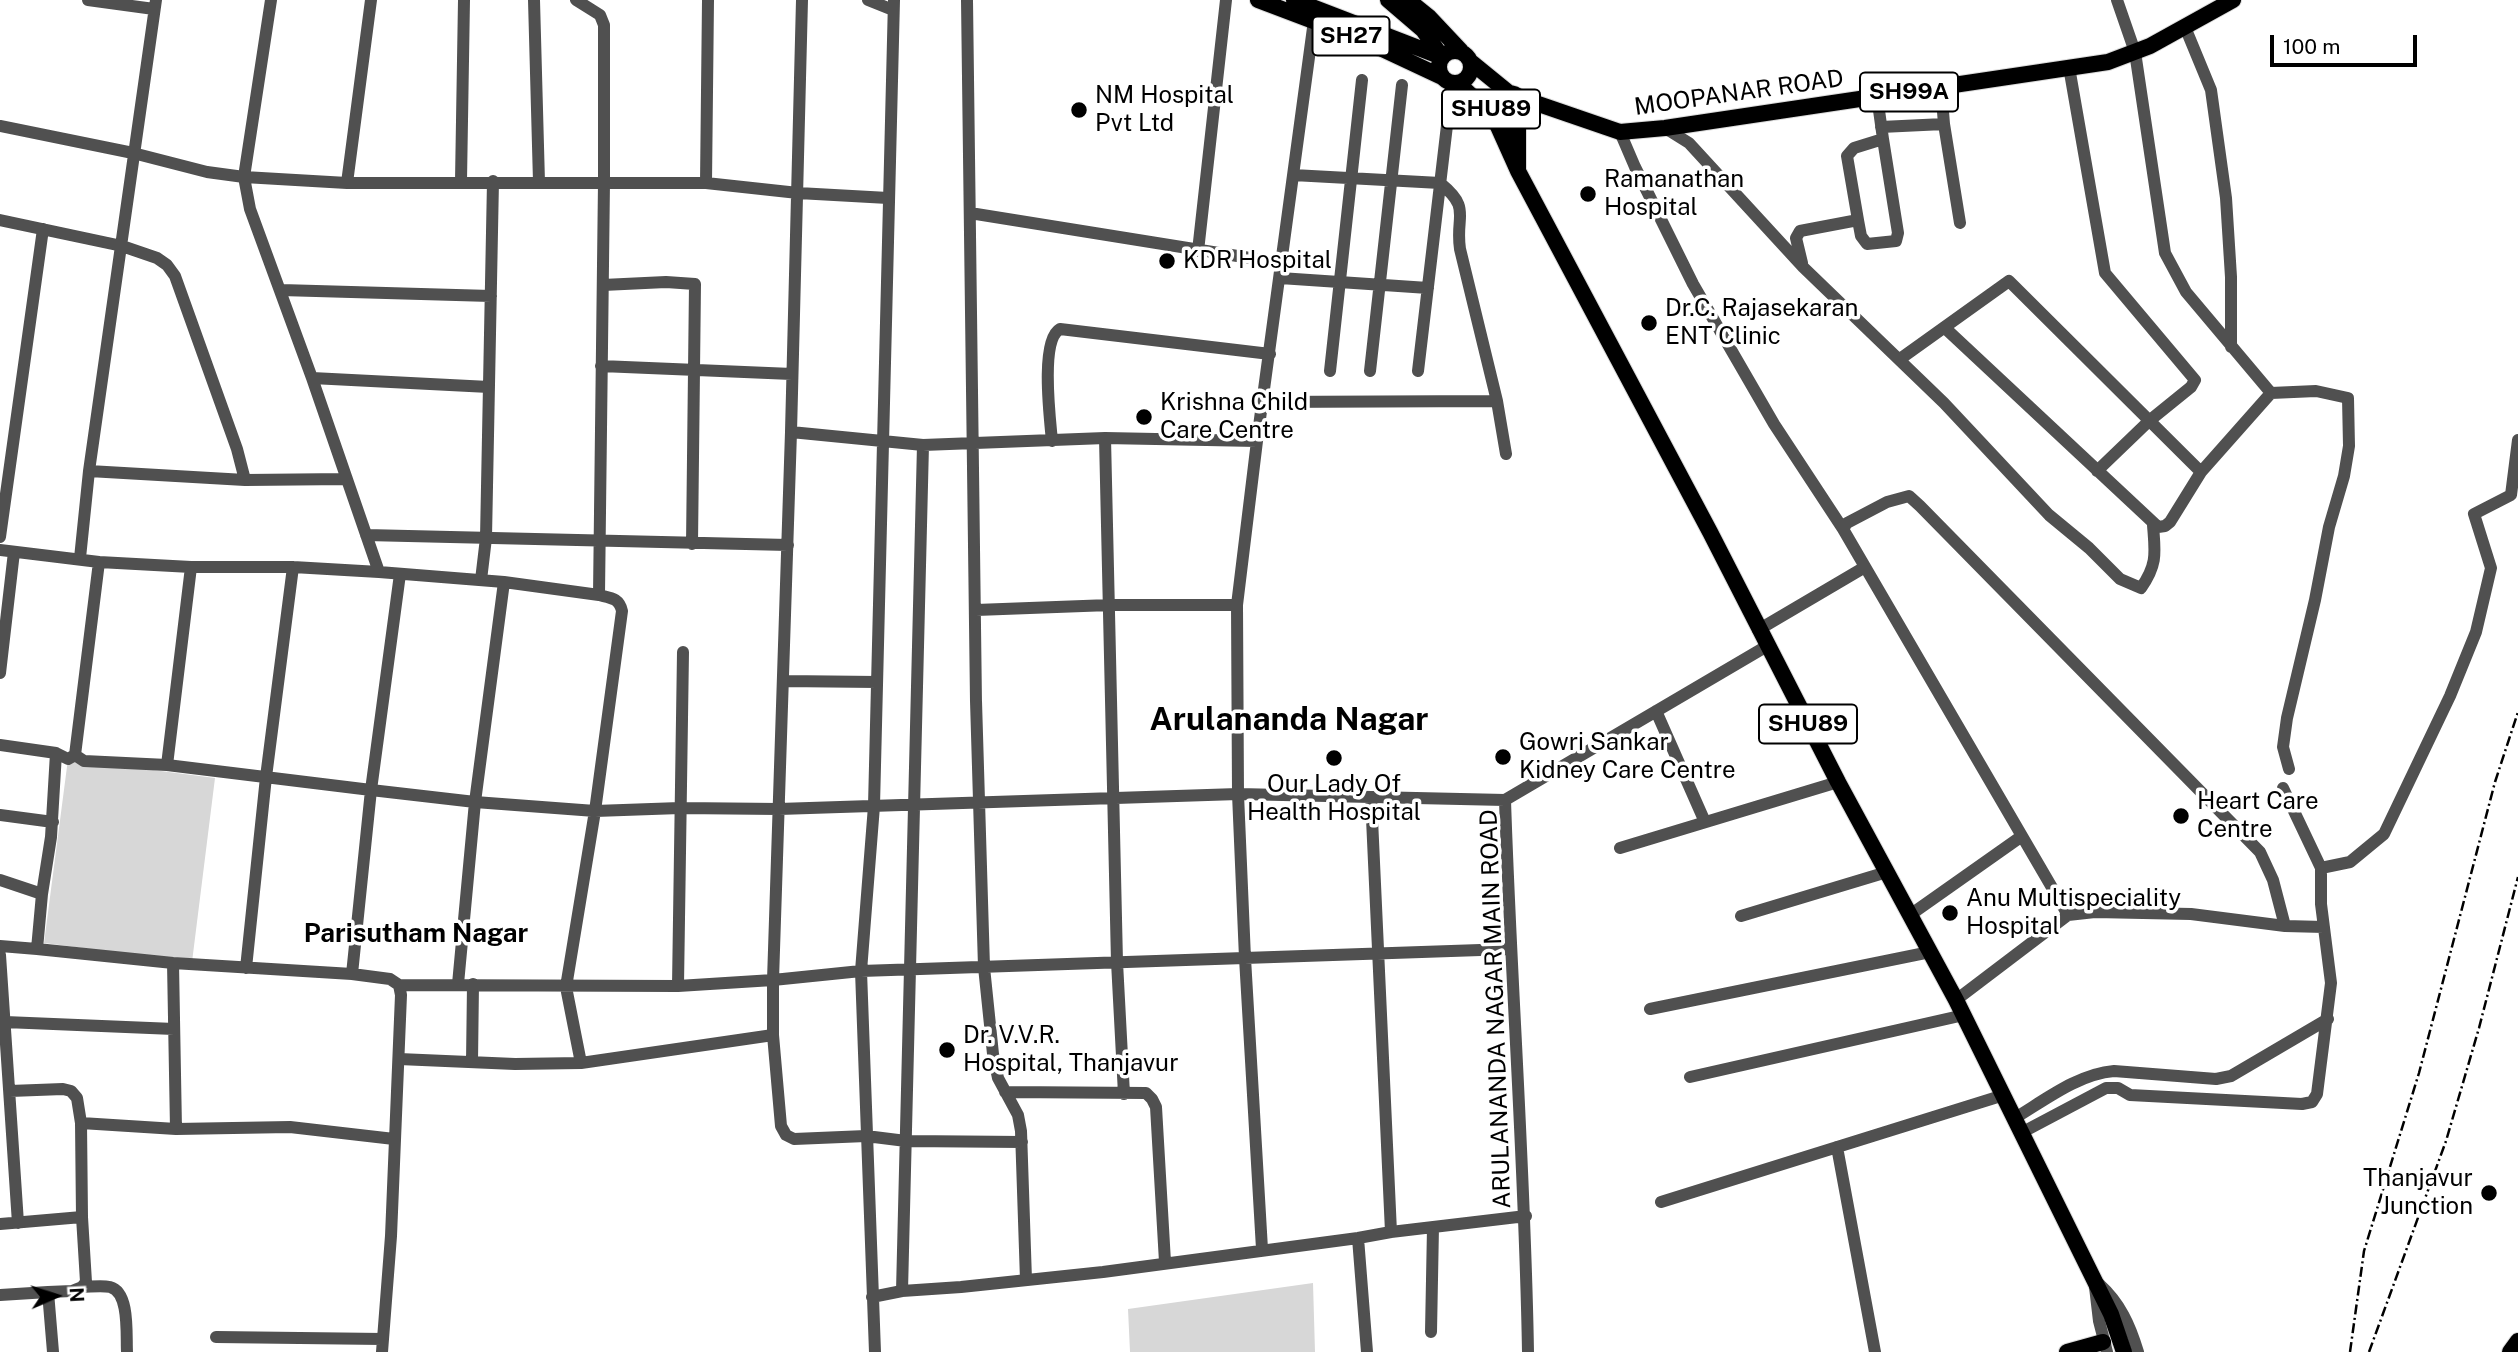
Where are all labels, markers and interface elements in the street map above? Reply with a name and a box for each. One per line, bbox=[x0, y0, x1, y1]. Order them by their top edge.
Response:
road number: SH27 bbox=[1312, 17, 1390, 56]
scale bar bbox=[2273, 21, 2420, 65]
text: 100 m bbox=[2283, 34, 2340, 59]
street label: MOOPANAR ROAD bbox=[1633, 64, 1845, 122]
road number: SH99A bbox=[1860, 72, 1958, 111]
place label: NM Hospital Pvt Ltd bbox=[1095, 82, 1234, 138]
road number: SHU89 bbox=[1442, 90, 1540, 128]
marker: NM Hospital Pvt Ltd bbox=[1069, 100, 1089, 120]
place label: Ramanathan Hospital bbox=[1604, 166, 1744, 222]
marker: Ramanathan Hospital bbox=[1578, 184, 1598, 204]
place label: KDR Hospital bbox=[1183, 247, 1332, 275]
marker: KDR Hospital bbox=[1157, 251, 1177, 271]
place label: Dr.C. Rajasekaran ENT Clinic bbox=[1665, 295, 1858, 351]
marker: Dr.C. Rajasekaran ENT Clinic bbox=[1639, 313, 1659, 333]
place label: Krishna Child Care Centre bbox=[1160, 389, 1308, 445]
marker: Krishna Child Care Centre bbox=[1134, 407, 1154, 427]
district label: Arulananda Nagar bbox=[1150, 701, 1428, 739]
road number: SHU89 bbox=[1759, 704, 1857, 744]
place label: Gowri Sankar Kidney Care Centre bbox=[1519, 729, 1736, 785]
marker: Gowri Sankar Kidney Care Centre bbox=[1493, 747, 1513, 767]
marker: Our Lady Of Health Hospital bbox=[1324, 748, 1344, 768]
place label: Our Lady Of Health Hospital bbox=[1247, 771, 1421, 827]
place label: Heart Care Centre bbox=[2197, 788, 2319, 844]
marker: Heart Care Centre bbox=[2171, 806, 2191, 826]
street label: ARULANANDA NAGAR MAIN ROAD bbox=[1475, 809, 1517, 1209]
place label: Anu Multispeciality Hospital bbox=[1966, 885, 2181, 941]
marker: Anu Multispeciality Hospital bbox=[1940, 903, 1960, 923]
district label: Parisutham Nagar bbox=[304, 918, 528, 950]
place label: Dr. V.V.R. Hospital, Thanjavur bbox=[963, 1022, 1179, 1078]
marker: Dr. V.V.R. Hospital, Thanjavur bbox=[937, 1040, 957, 1060]
place label: Thanjavur Junction bbox=[2363, 1165, 2473, 1221]
marker: Thanjavur Junction bbox=[2479, 1183, 2499, 1203]
north arrow bbox=[21, 1261, 91, 1331]
text: N bbox=[66, 1287, 88, 1303]

